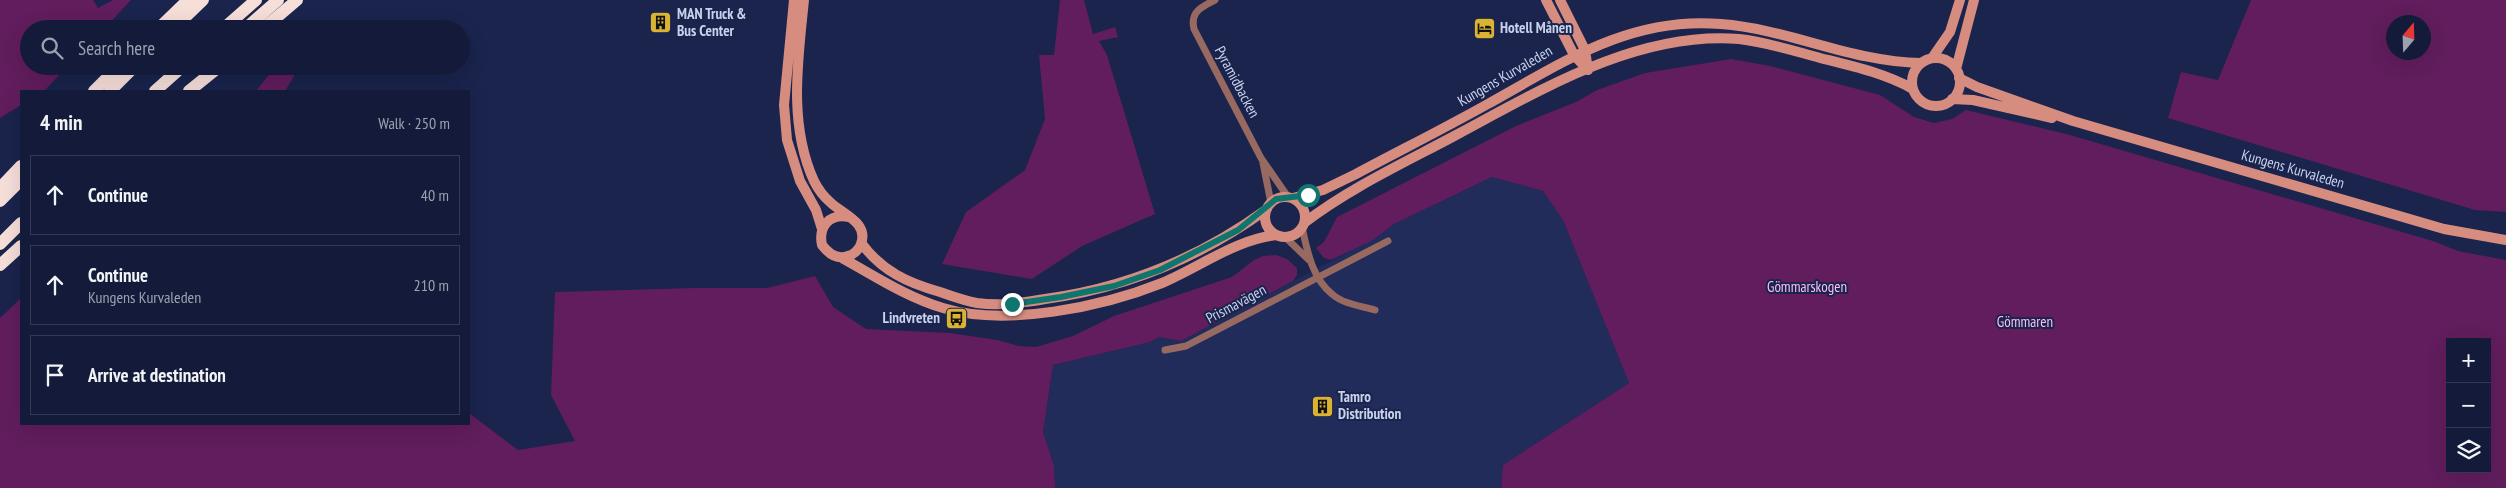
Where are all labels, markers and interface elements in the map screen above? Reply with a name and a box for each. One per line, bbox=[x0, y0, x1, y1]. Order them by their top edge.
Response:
place label: MAN Truck & Bus Center bbox=[677, 4, 746, 40]
building icon: MAN Truck & Bus Center bbox=[649, 11, 673, 35]
north arrow bbox=[2386, 15, 2431, 60]
hotel icon: Hotell Månen bbox=[1472, 16, 1496, 40]
place label: Hotell Månen bbox=[1500, 18, 1572, 37]
search box bbox=[20, 20, 470, 75]
icon: search bbox=[38, 34, 66, 62]
text: Search here bbox=[78, 36, 155, 60]
street label: Kungens Kurvaleden bbox=[1454, 41, 1555, 110]
street label: Pyramidbacken bbox=[1211, 43, 1264, 121]
text: 4 min bbox=[40, 109, 82, 136]
text: Walk · 250 m bbox=[378, 113, 450, 133]
street label: Kungens Kurvaleden bbox=[2239, 145, 2347, 192]
icon: ahead bbox=[41, 181, 69, 209]
text: Continue bbox=[88, 183, 148, 207]
route start bbox=[1297, 184, 1320, 207]
text: 40 m bbox=[421, 185, 449, 205]
text: Continue bbox=[88, 263, 148, 287]
icon: ahead bbox=[41, 271, 69, 299]
text: 210 m bbox=[414, 275, 449, 295]
park label: Gömmarskogen bbox=[1767, 277, 1847, 296]
street label: Prismavägen bbox=[1202, 280, 1269, 327]
text: Kungens Kurvaleden bbox=[88, 287, 201, 307]
route end bbox=[1001, 293, 1024, 316]
bus stop icon: Lindvreten bbox=[944, 306, 968, 330]
place label: Lindvreten bbox=[883, 308, 940, 327]
park label: Gömmaren bbox=[1997, 312, 2053, 331]
map controls bbox=[2446, 338, 2491, 473]
button: + bbox=[2446, 338, 2491, 383]
icon: arrive bbox=[41, 361, 69, 389]
text: Arrive at destination bbox=[88, 363, 226, 387]
button: − bbox=[2446, 383, 2491, 428]
place label: Tamro Distribution bbox=[1338, 387, 1402, 423]
building icon: Tamro Distribution bbox=[1310, 394, 1334, 418]
button: layers bbox=[2446, 428, 2491, 473]

